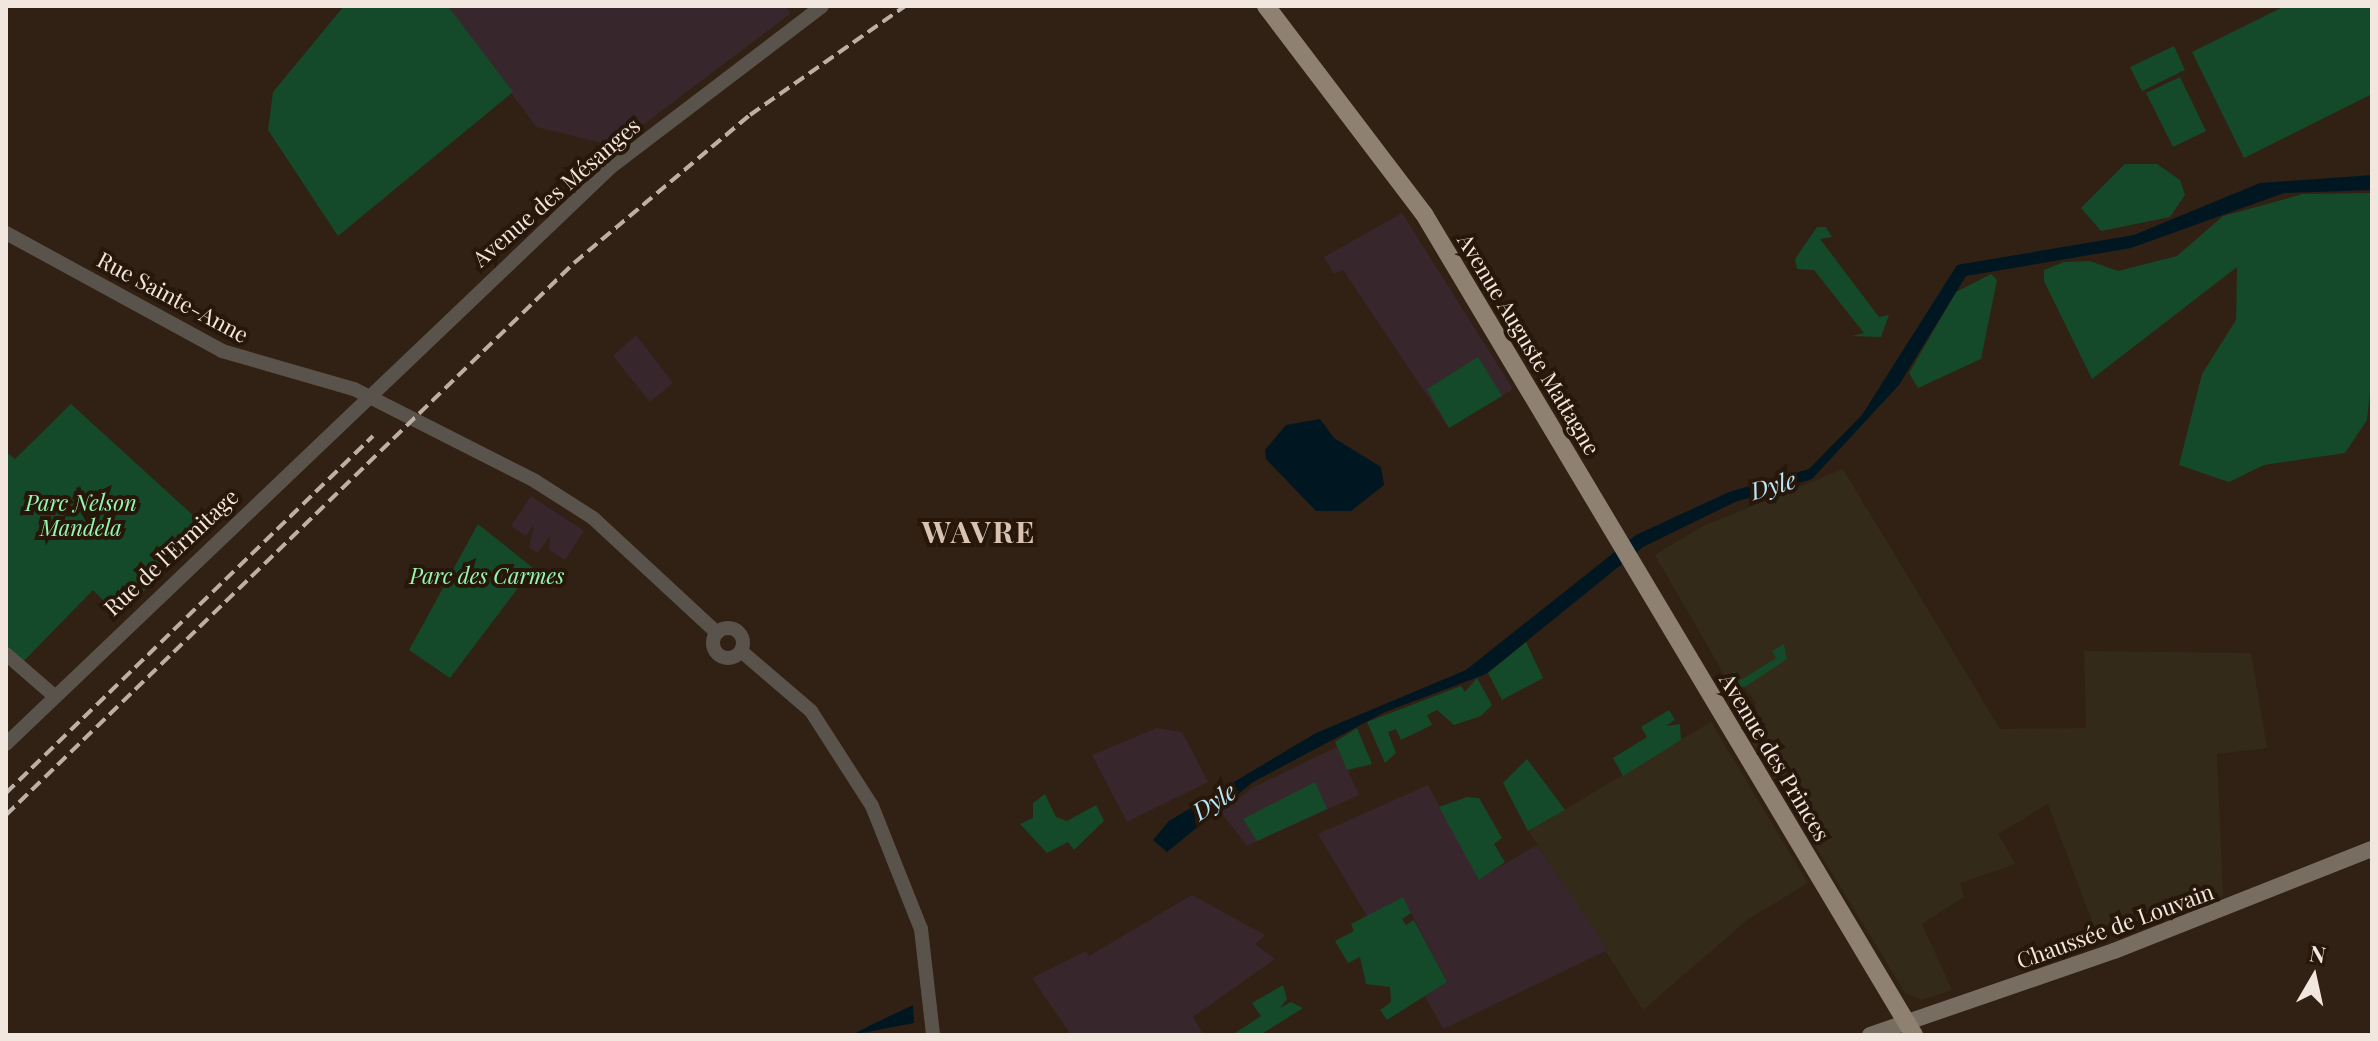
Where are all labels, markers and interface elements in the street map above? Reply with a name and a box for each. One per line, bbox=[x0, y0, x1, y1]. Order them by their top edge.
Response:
street label: Avenue des Mésanges bbox=[467, 112, 645, 272]
street label: Avenue Auguste Mattagne bbox=[1452, 228, 1606, 460]
street label: Rue Sainte-Anne bbox=[93, 246, 253, 348]
water label: Dyle bbox=[1747, 465, 1799, 505]
street label: Rue de l'Ermitage bbox=[98, 483, 244, 621]
park label: Parc Nelson Mandela bbox=[25, 489, 137, 540]
district label: WAVRE bbox=[922, 513, 1036, 549]
park label: Parc des Carmes bbox=[410, 563, 564, 589]
street label: Avenue des Princes bbox=[1714, 668, 1836, 846]
water label: Dyle bbox=[1187, 776, 1241, 826]
street label: Chaussée de Louvain bbox=[2013, 878, 2217, 974]
north arrow bbox=[2274, 937, 2354, 1017]
text: N bbox=[2308, 937, 2328, 969]

